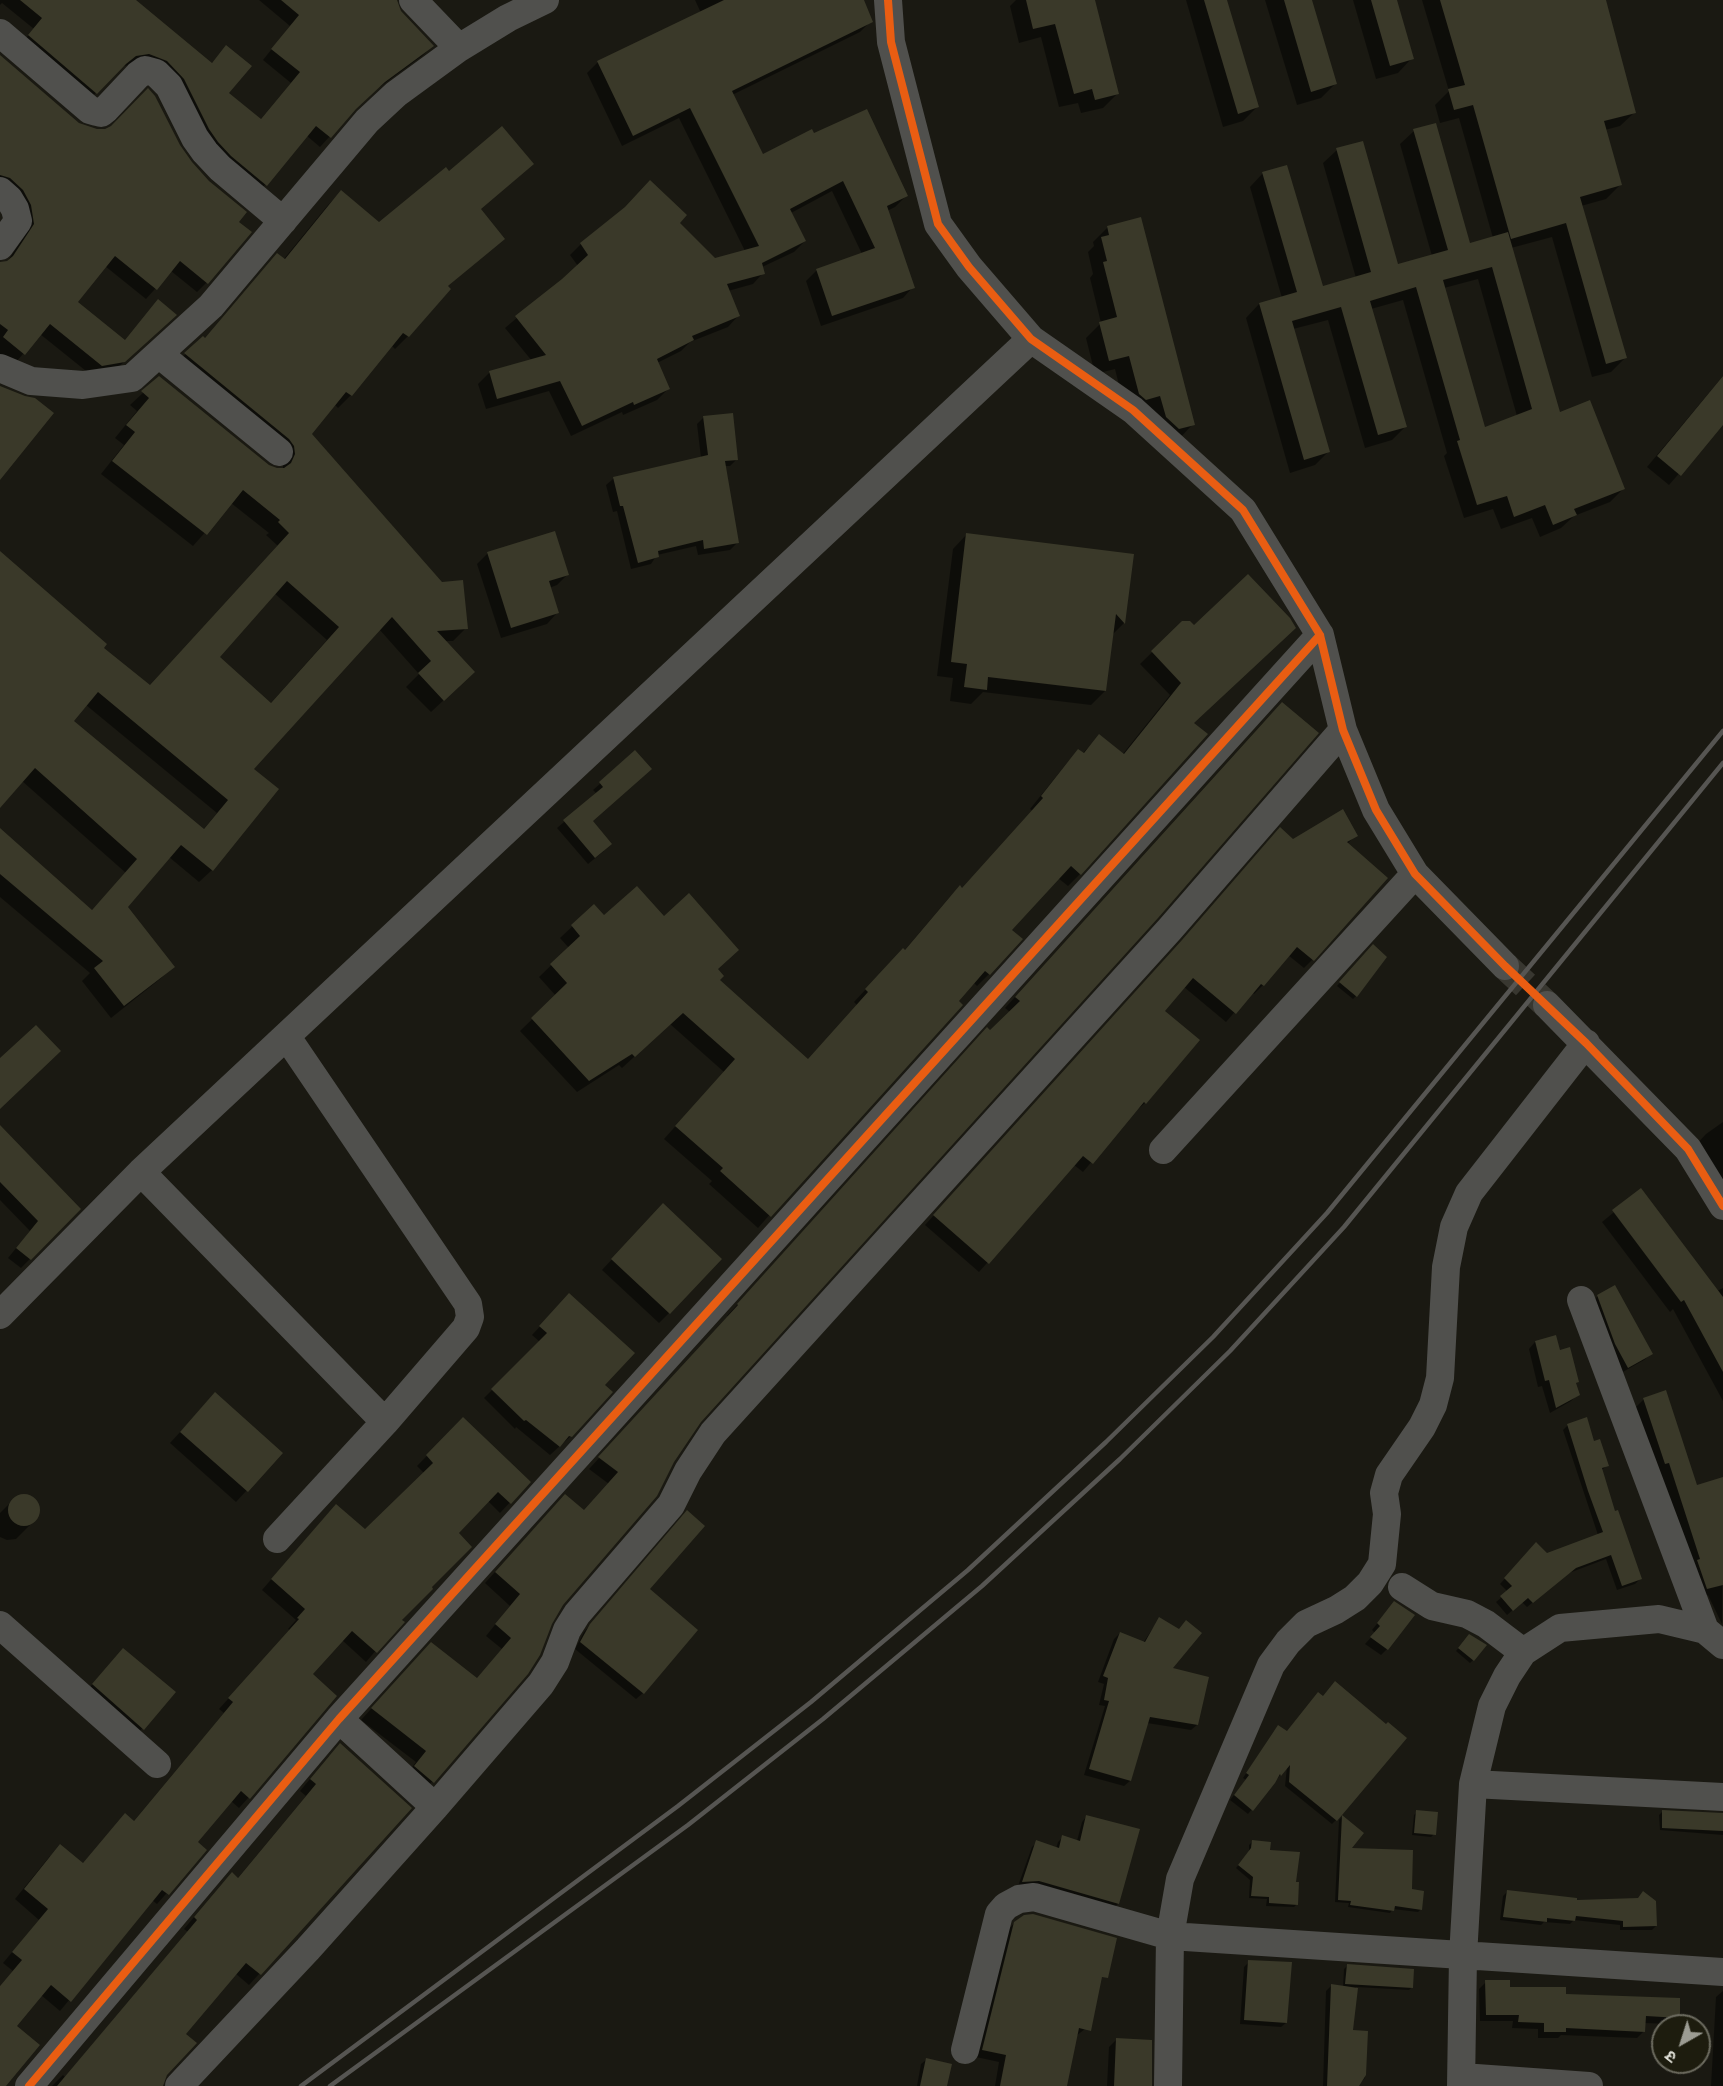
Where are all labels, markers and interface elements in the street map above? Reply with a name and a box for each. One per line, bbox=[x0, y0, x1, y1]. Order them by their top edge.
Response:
north arrow bbox=[1651, 2014, 1711, 2074]
text: उ bbox=[1661, 2046, 1680, 2067]

